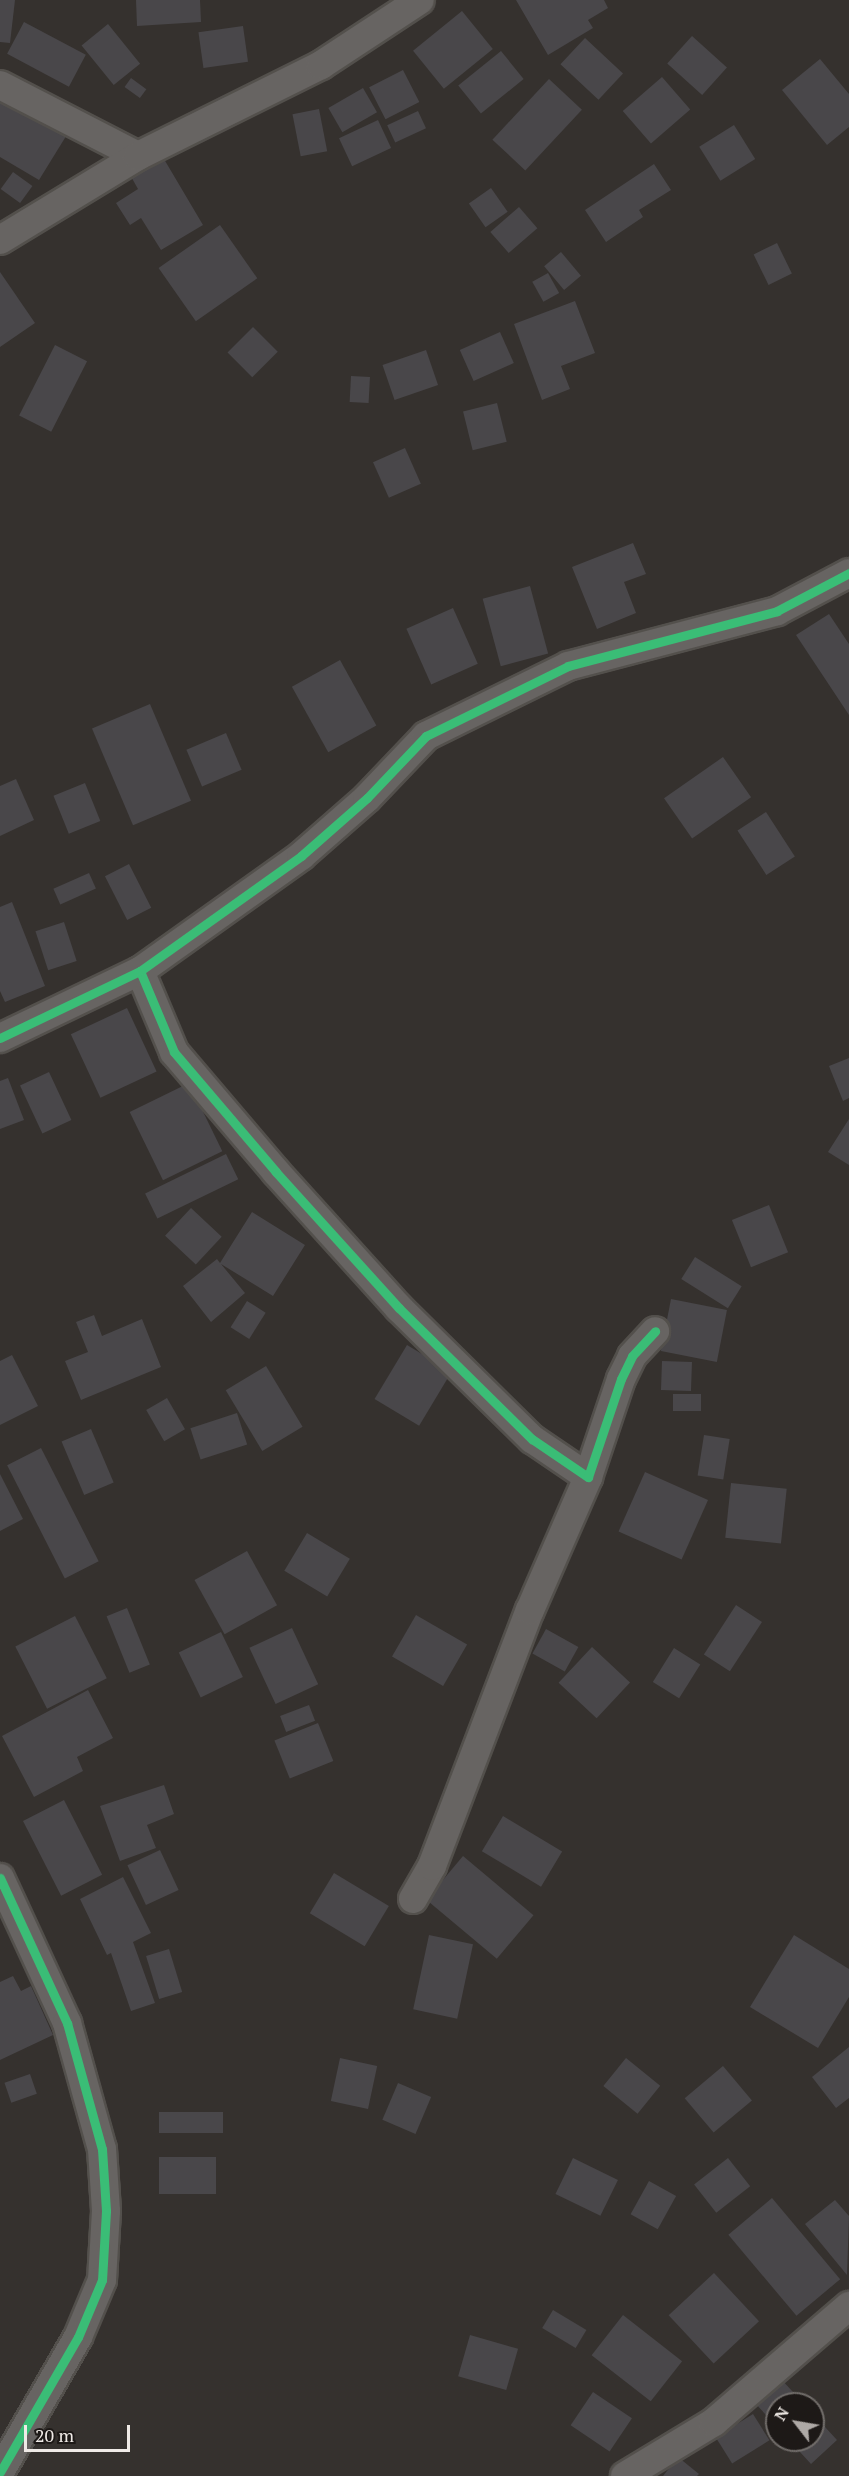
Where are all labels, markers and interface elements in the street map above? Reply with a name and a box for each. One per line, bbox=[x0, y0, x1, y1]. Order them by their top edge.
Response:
north arrow bbox=[765, 2392, 825, 2452]
text: N bbox=[769, 2403, 794, 2425]
scale bar bbox=[27, 2413, 134, 2451]
text: 20 m bbox=[35, 2423, 74, 2447]

